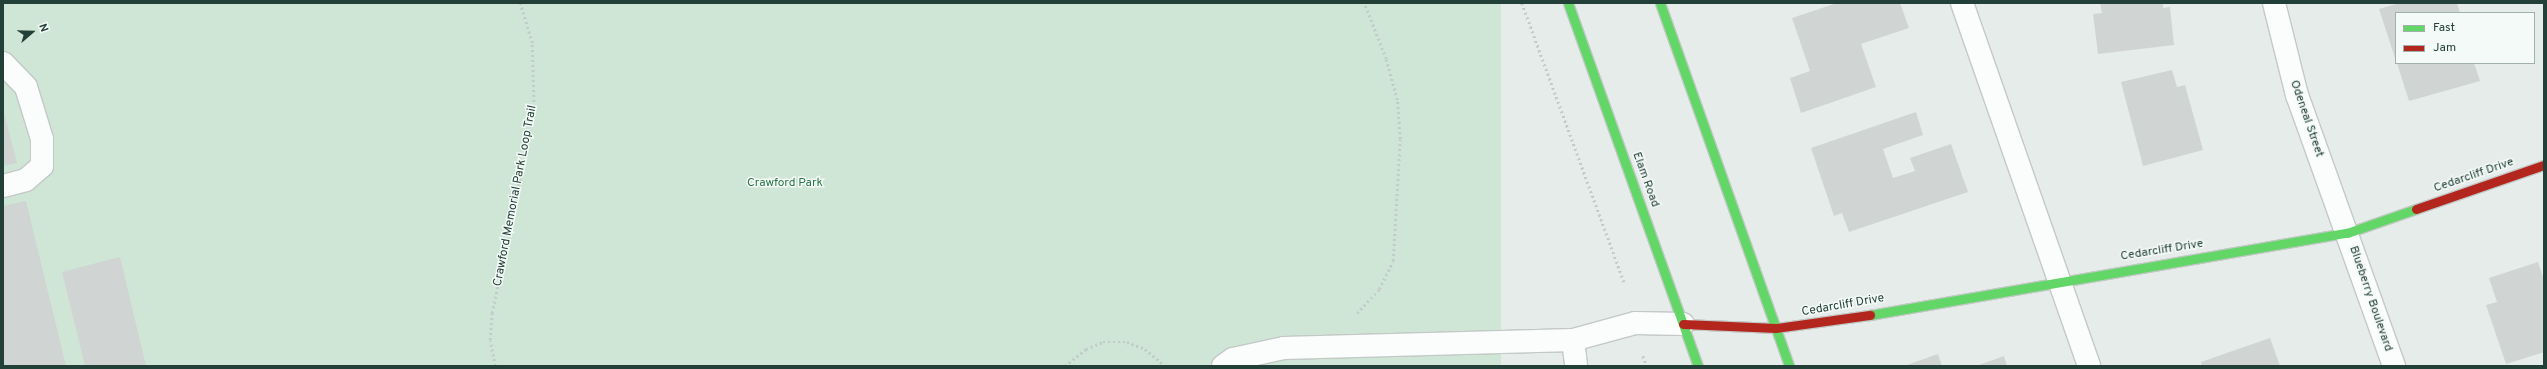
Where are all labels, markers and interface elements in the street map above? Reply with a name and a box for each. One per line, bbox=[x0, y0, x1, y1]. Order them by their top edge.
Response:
north arrow bbox=[12, 12, 52, 52]
legend bbox=[2395, 12, 2535, 64]
text: Fast bbox=[2433, 20, 2455, 36]
text: N bbox=[35, 22, 51, 34]
text: Jam bbox=[2433, 40, 2456, 56]
street label: Odeneal Street bbox=[2286, 79, 2326, 159]
street label: Crawford Memorial Park Loop Trail bbox=[491, 104, 541, 288]
street label: Elam Road bbox=[1628, 150, 1662, 210]
street label: Cedarcliff Drive bbox=[2432, 156, 2516, 196]
park label: Crawford Park bbox=[747, 177, 823, 191]
street label: Cedarcliff Drive bbox=[2120, 237, 2204, 265]
street label: Blueberry Boulevard bbox=[2345, 244, 2395, 354]
street label: Cedarcliff Drive bbox=[1801, 292, 1885, 320]

